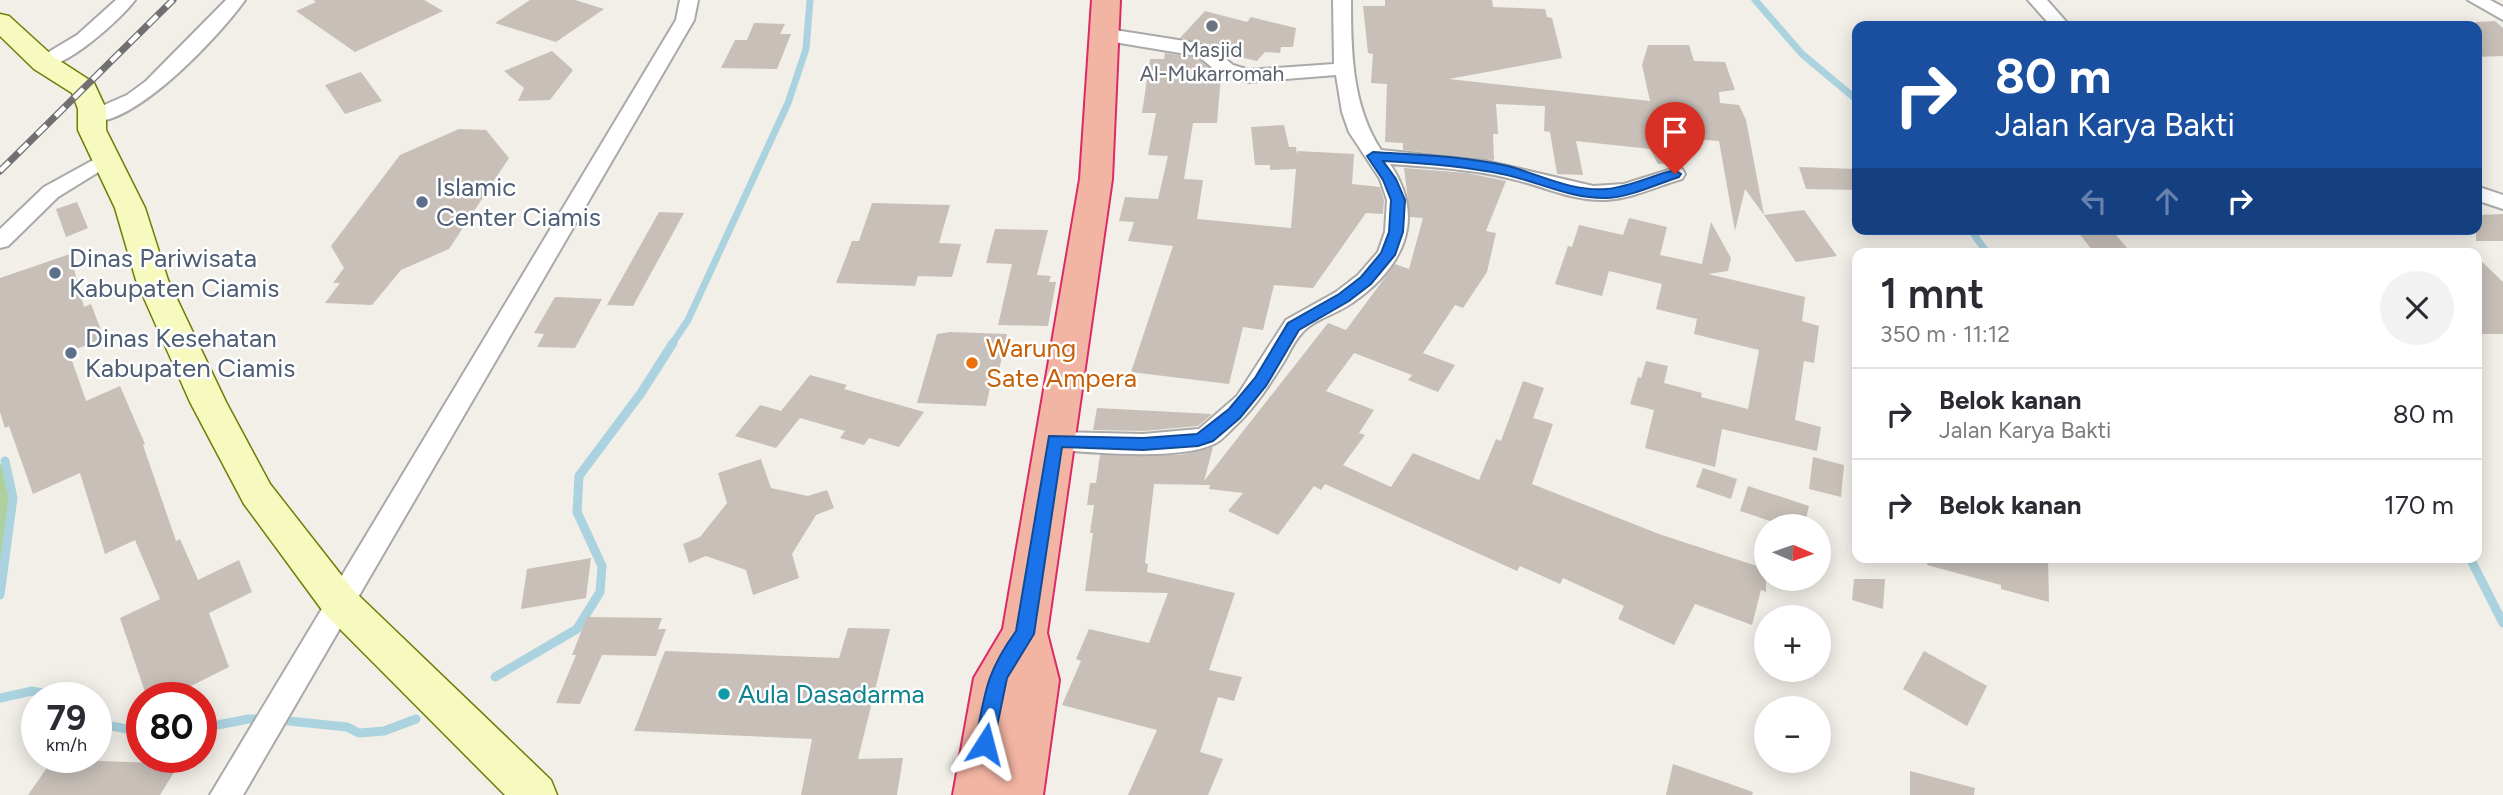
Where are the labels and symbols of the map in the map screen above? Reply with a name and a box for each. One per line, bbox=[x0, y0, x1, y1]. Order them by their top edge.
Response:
marker: Masjid Al-Mukarromah bbox=[1204, 18, 1220, 34]
place label: Masjid Al-Mukarromah bbox=[1140, 37, 1284, 86]
pin bbox=[1645, 102, 1705, 174]
place label: Islamic Center Ciamis bbox=[436, 171, 601, 233]
marker: Islamic Center Ciamis bbox=[414, 194, 430, 210]
place label: Dinas Pariwisata Kabupaten Ciamis bbox=[69, 242, 279, 304]
marker: Dinas Pariwisata Kabupaten Ciamis bbox=[47, 265, 63, 281]
place label: Dinas Kesehatan Kabupaten Ciamis bbox=[85, 322, 295, 384]
place label: Warung Sate Ampera bbox=[986, 332, 1137, 394]
marker: Dinas Kesehatan Kabupaten Ciamis bbox=[63, 345, 79, 361]
marker: Warung Sate Ampera bbox=[964, 355, 980, 371]
north arrow bbox=[1754, 514, 1830, 592]
place label: Aula Dasadarma bbox=[738, 678, 925, 710]
speed limit sign: 80 bbox=[126, 682, 217, 773]
marker: Aula Dasadarma bbox=[716, 686, 732, 702]
position arrow bbox=[948, 707, 1022, 781]

